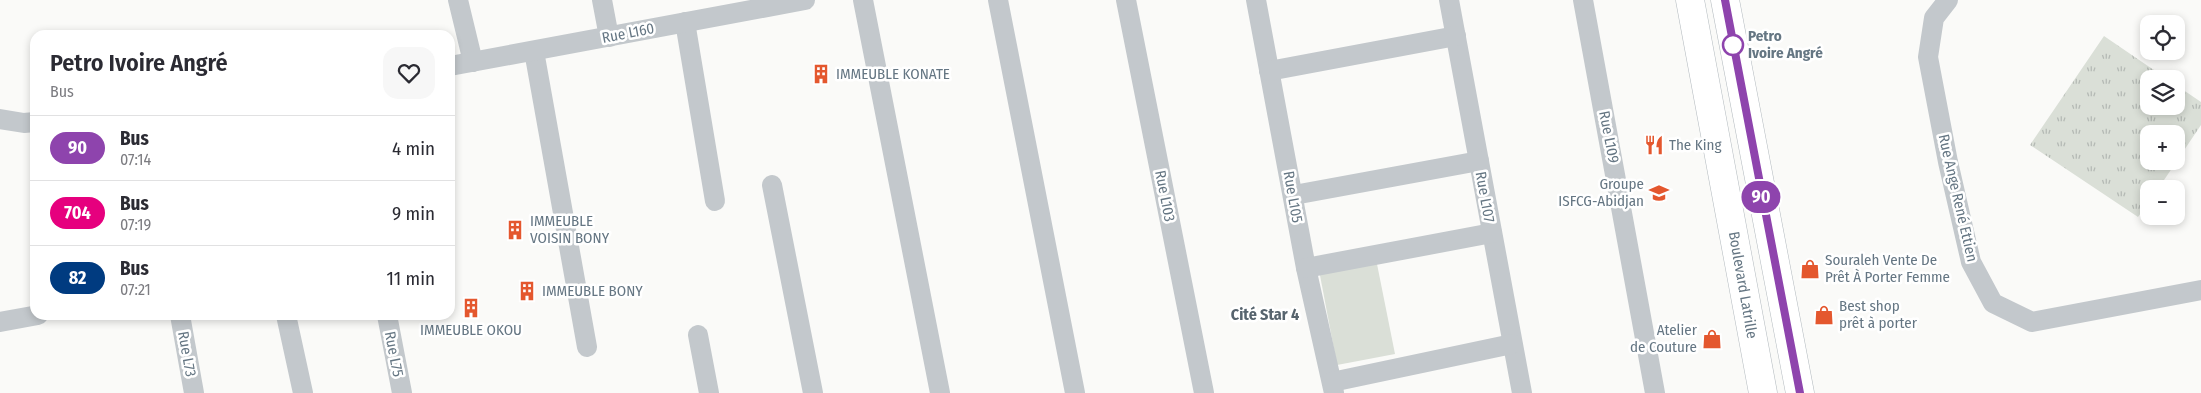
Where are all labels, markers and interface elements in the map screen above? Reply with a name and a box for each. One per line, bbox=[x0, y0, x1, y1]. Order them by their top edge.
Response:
map controls bbox=[2140, 15, 2185, 225]
button: locate bbox=[2140, 15, 2185, 60]
street label: Rue L160 bbox=[600, 19, 656, 47]
place label: Petro Ivoire Angré bbox=[1748, 27, 1823, 62]
marker: Petro Ivoire Angré bbox=[1722, 34, 1744, 56]
button: heart bbox=[383, 47, 435, 99]
text: Petro Ivoire Angré bbox=[50, 49, 228, 77]
building icon: IMMEUBLE KONATE bbox=[810, 63, 832, 85]
place label: IMMEUBLE KONATE bbox=[836, 65, 950, 83]
button: layers bbox=[2140, 70, 2185, 115]
text: Bus bbox=[50, 82, 74, 101]
street label: Rue L109 bbox=[1595, 109, 1623, 165]
button: + bbox=[2140, 125, 2185, 170]
text: Bus bbox=[120, 127, 149, 150]
street label: Rue Ange René Ettien bbox=[1935, 132, 1981, 264]
restaurant icon: The King bbox=[1643, 134, 1665, 156]
place label: The King bbox=[1669, 136, 1721, 154]
text: 90 bbox=[68, 137, 87, 159]
text: 4 min bbox=[392, 137, 435, 160]
text: 07:14 bbox=[120, 150, 151, 169]
street label: Rue L103 bbox=[1151, 169, 1179, 224]
street label: Rue L105 bbox=[1280, 170, 1306, 224]
street label: Rue L107 bbox=[1472, 170, 1498, 224]
place label: Groupe ISFCG-Abidjan bbox=[1558, 175, 1644, 210]
button: − bbox=[2140, 180, 2185, 225]
line badge: 90 bbox=[1738, 181, 1784, 213]
school or university icon: Groupe ISFCG-Abidjan bbox=[1648, 182, 1670, 204]
text: 90 bbox=[1751, 186, 1771, 208]
text: Bus bbox=[120, 192, 149, 215]
text: 704 bbox=[64, 202, 91, 224]
text: 9 min bbox=[392, 202, 435, 225]
place label: IMMEUBLE VOISIN BONY bbox=[530, 212, 610, 247]
text: 07:19 bbox=[120, 215, 151, 234]
building icon: IMMEUBLE VOISIN BONY bbox=[504, 219, 526, 241]
street label: Boulevard Latrille bbox=[1725, 230, 1761, 340]
place label: Souraleh Vente De Prêt À Porter Femme bbox=[1825, 251, 1950, 286]
text: Bus bbox=[120, 257, 149, 280]
shop icon: Souraleh Vente De Prêt À Porter Femme bbox=[1799, 258, 1821, 280]
text: 82 bbox=[69, 267, 86, 289]
text: 11 min bbox=[387, 267, 435, 290]
text: 07:21 bbox=[120, 280, 151, 299]
building icon: IMMEUBLE BONY bbox=[516, 280, 538, 302]
place label: IMMEUBLE BONY bbox=[542, 282, 643, 300]
building icon: IMMEUBLE OKOU bbox=[460, 297, 482, 319]
place label: Best shop prêt à porter bbox=[1839, 297, 1918, 332]
shop icon: Best shop prêt à porter bbox=[1813, 304, 1835, 326]
district label: Cité Star 4 bbox=[1231, 305, 1299, 324]
place label: IMMEUBLE OKOU bbox=[420, 321, 522, 339]
place label: Atelier de Couture bbox=[1630, 321, 1698, 356]
shop icon: Atelier de Couture bbox=[1701, 328, 1723, 350]
street label: Rue L73 bbox=[174, 330, 200, 378]
street label: Rue L75 bbox=[381, 330, 407, 378]

